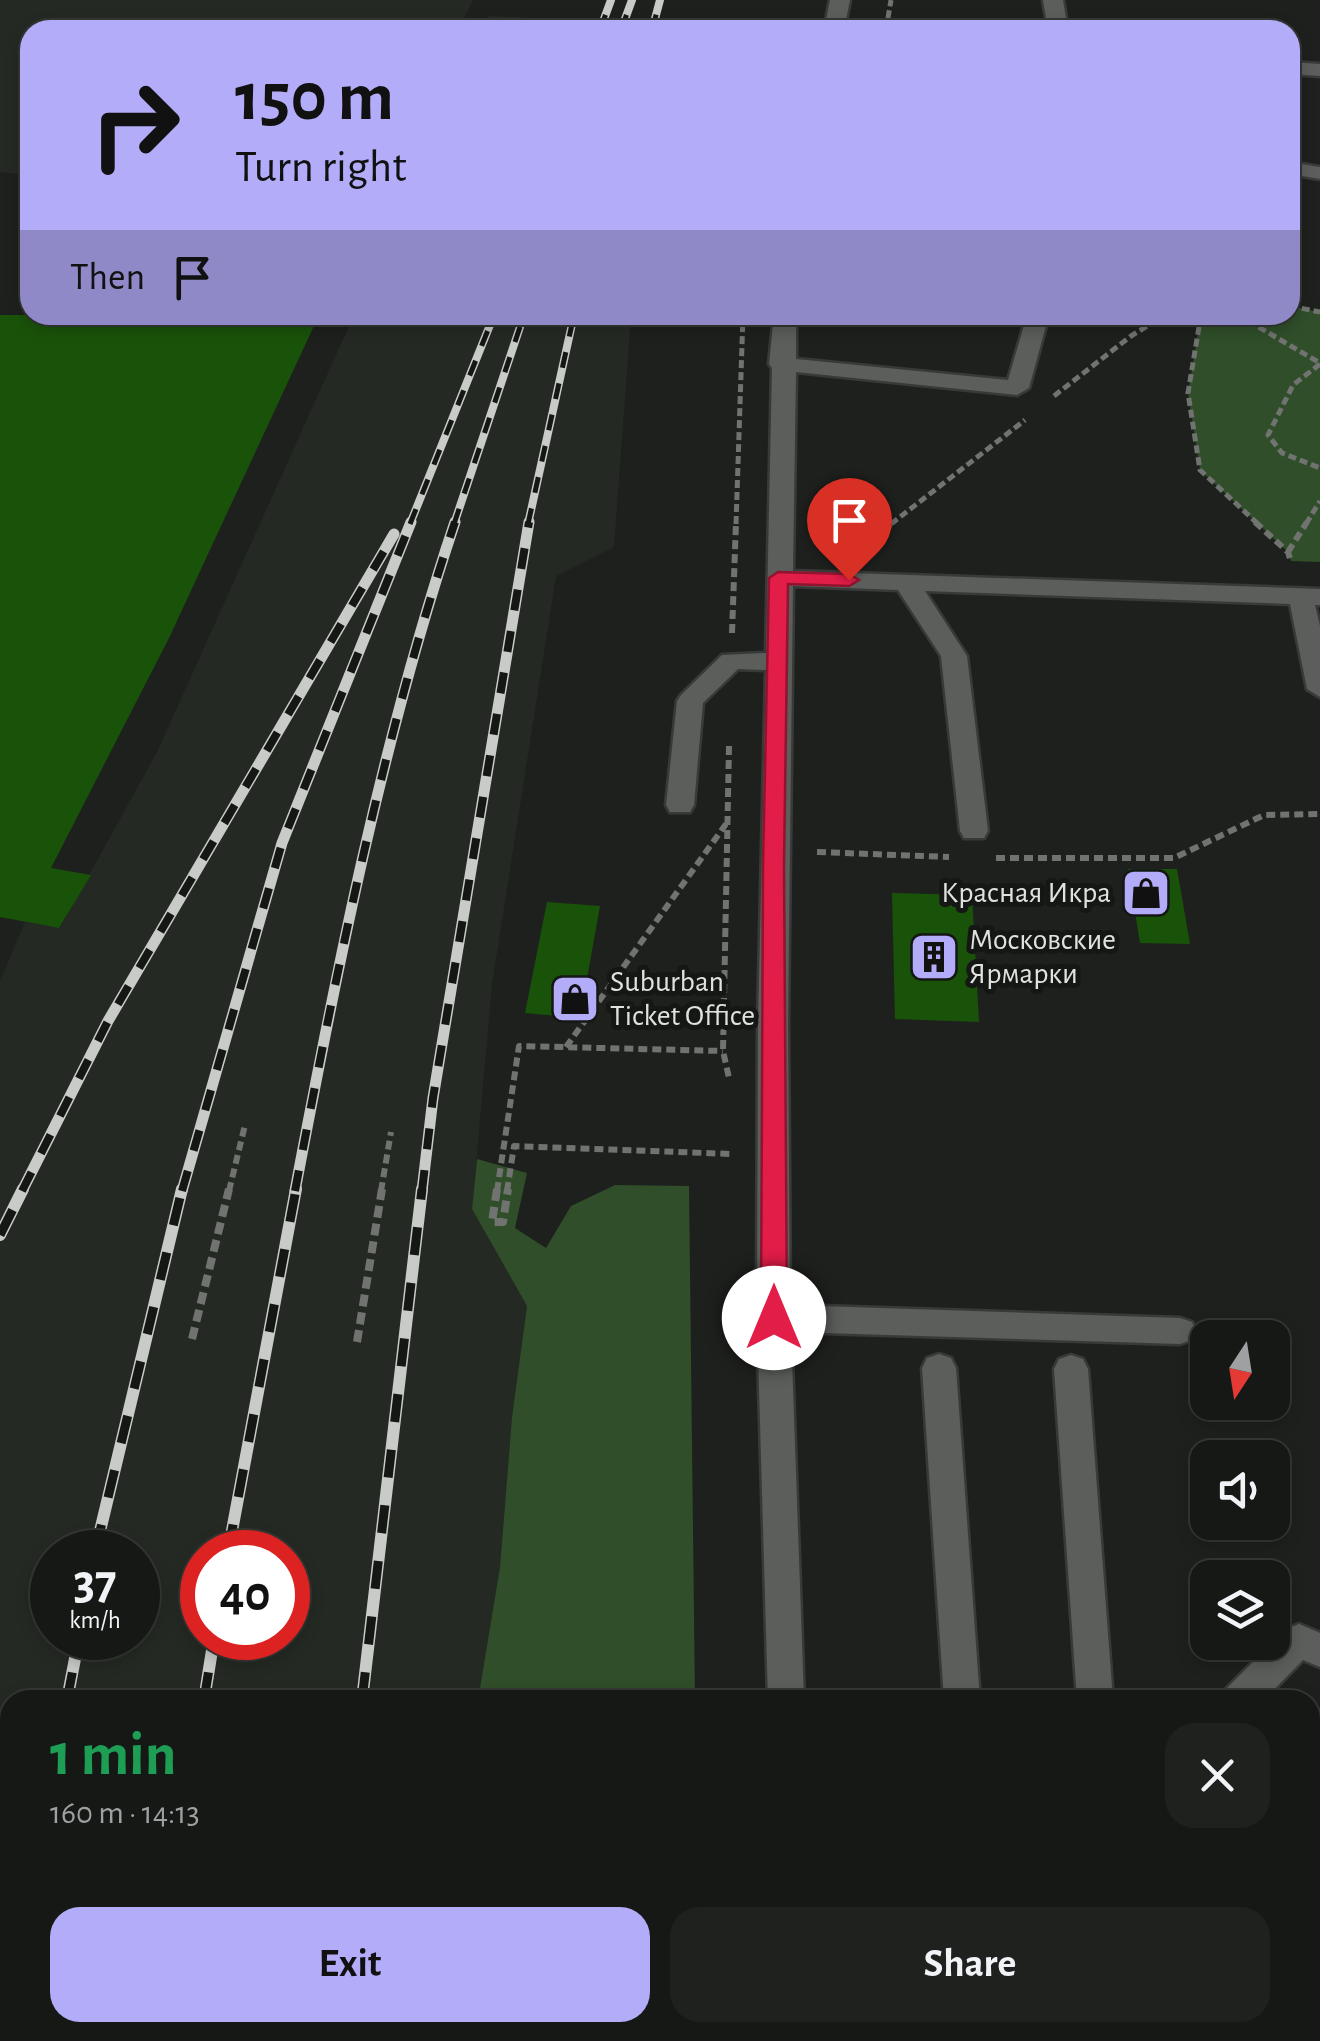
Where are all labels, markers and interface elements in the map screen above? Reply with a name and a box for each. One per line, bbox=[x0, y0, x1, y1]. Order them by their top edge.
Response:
icon: right bbox=[70, 60, 200, 190]
text: 150 m bbox=[235, 63, 394, 133]
text: Turn right bbox=[235, 145, 407, 190]
icon: arrive bbox=[165, 250, 220, 305]
text: Then bbox=[70, 259, 145, 297]
pin bbox=[807, 478, 892, 581]
icon: arrive bbox=[822, 493, 877, 548]
shop icon: Красная Икра bbox=[1120, 867, 1172, 919]
place label: Красная Икра bbox=[941, 878, 1111, 908]
place label: Московские Ярмарки bbox=[969, 925, 1116, 989]
building icon: Московские Ярмарки bbox=[908, 931, 960, 983]
place label: Suburban Ticket Office bbox=[610, 967, 755, 1031]
shop icon: Suburban Ticket Office bbox=[549, 973, 601, 1025]
position arrow bbox=[722, 1266, 826, 1370]
north arrow bbox=[1190, 1320, 1290, 1420]
map controls bbox=[1190, 1320, 1290, 1660]
button: sound bbox=[1190, 1440, 1290, 1540]
speed limit sign: 40 bbox=[180, 1530, 310, 1660]
text: 37 bbox=[73, 1558, 117, 1608]
button: layers bbox=[1190, 1560, 1290, 1660]
text: km/h bbox=[69, 1608, 121, 1633]
button: close bbox=[1165, 1723, 1270, 1828]
text: 1 min bbox=[50, 1726, 176, 1786]
text: 160 m · 14:13 bbox=[50, 1797, 200, 1829]
button: Exit bbox=[50, 1907, 650, 2022]
button: Share bbox=[670, 1907, 1270, 2022]

